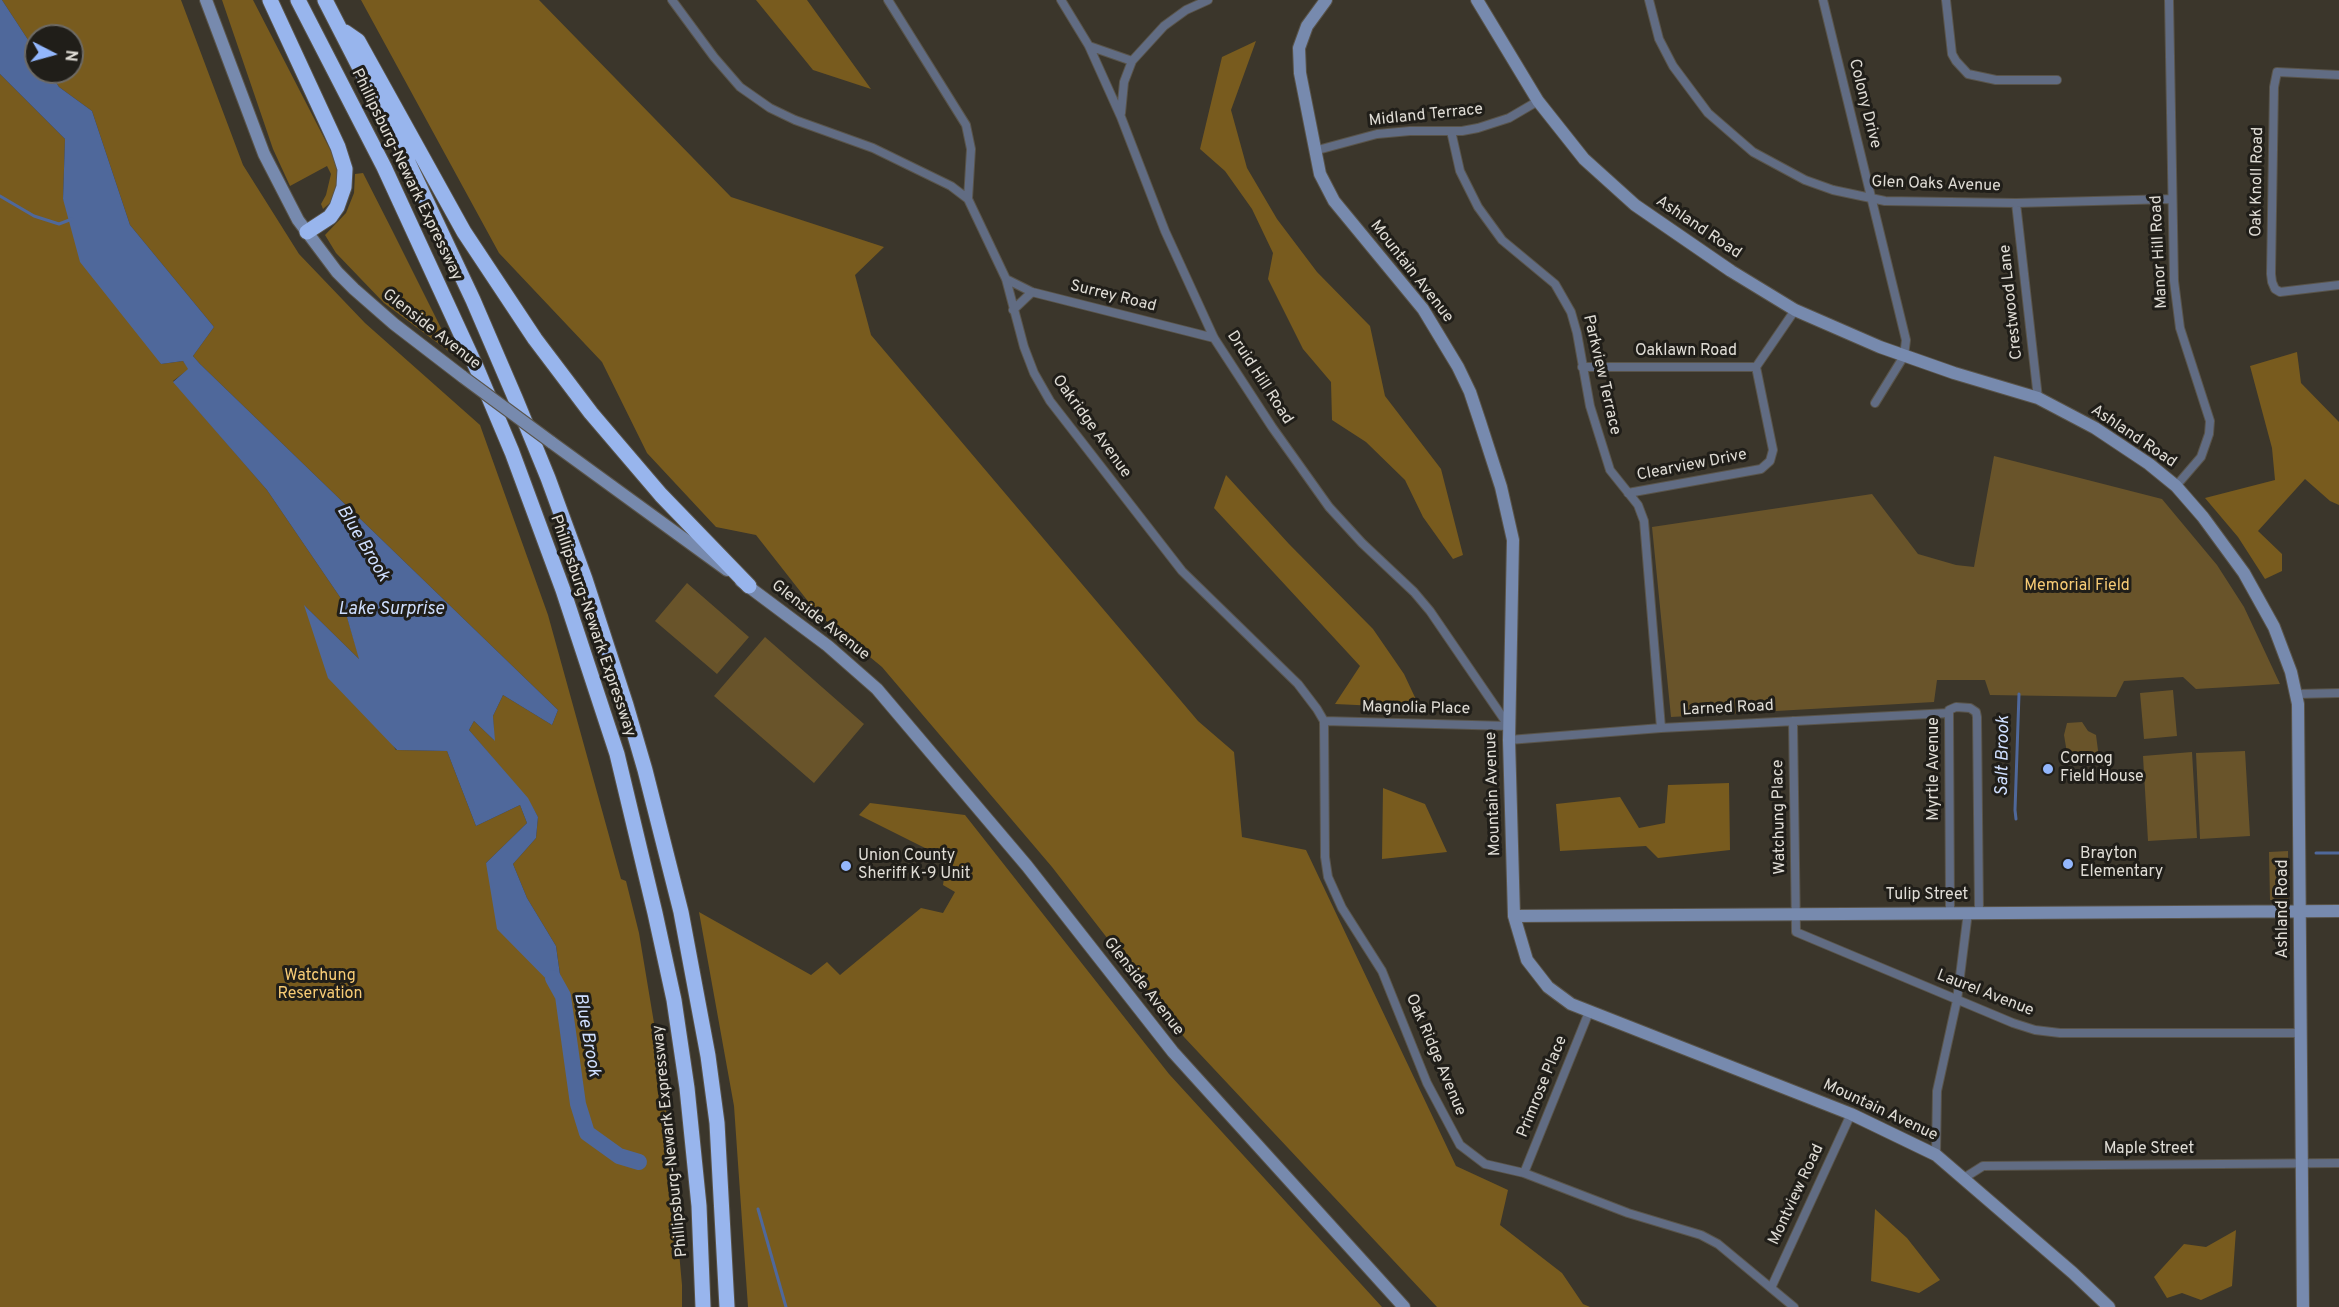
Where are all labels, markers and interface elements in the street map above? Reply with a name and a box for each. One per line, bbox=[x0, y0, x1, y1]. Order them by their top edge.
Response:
north arrow bbox=[24, 24, 84, 84]
text: N bbox=[59, 49, 80, 62]
street label: Colony Drive bbox=[1844, 57, 1884, 151]
street label: Phillipsburg-Newark Expressway bbox=[346, 66, 466, 284]
street label: Midland Terrace bbox=[1368, 100, 1484, 132]
street label: Oak Knoll Road bbox=[2247, 127, 2269, 237]
street label: Glen Oaks Avenue bbox=[1871, 173, 2001, 197]
street label: Ashland Road bbox=[1652, 192, 1744, 264]
street label: Manor Hill Road bbox=[2147, 195, 2173, 309]
street label: Mountain Avenue bbox=[1365, 217, 1457, 327]
street label: Crestwood Lane bbox=[1996, 244, 2028, 360]
street label: Surrey Road bbox=[1068, 277, 1158, 317]
street label: Glenside Avenue bbox=[378, 286, 484, 374]
street label: Parkview Terrace bbox=[1578, 313, 1624, 437]
street label: Druid Hill Road bbox=[1222, 328, 1296, 428]
street label: Oaklawn Road bbox=[1635, 342, 1737, 362]
street label: Oakridge Avenue bbox=[1047, 372, 1135, 482]
street label: Ashland Road bbox=[2087, 401, 2179, 473]
street label: Clearview Drive bbox=[1635, 446, 1749, 486]
water label: Blue Brook bbox=[331, 502, 393, 586]
street label: Phillipsburg-Newark Expressway bbox=[545, 513, 639, 739]
street label: Glenside Avenue bbox=[767, 577, 873, 665]
park label: Memorial Field bbox=[2024, 577, 2130, 597]
water label: Lake Surprise bbox=[338, 599, 444, 621]
street label: Larned Road bbox=[1682, 697, 1774, 721]
street label: Magnolia Place bbox=[1362, 698, 1470, 720]
water label: Salt Brook bbox=[1992, 715, 2016, 797]
street label: Myrtle Avenue bbox=[1925, 717, 1945, 821]
street label: Mountain Avenue bbox=[1482, 732, 1506, 856]
place label: Cornog Field House bbox=[2060, 750, 2144, 788]
street label: Watchung Place bbox=[1769, 759, 1791, 875]
marker: Cornog Field House bbox=[2041, 762, 2055, 776]
place label: Brayton Elementary bbox=[2080, 845, 2163, 883]
place label: Union County Sheriff K-9 Unit bbox=[858, 847, 971, 885]
marker: Brayton Elementary bbox=[2061, 857, 2075, 871]
marker: Union County Sheriff K-9 Unit bbox=[839, 859, 853, 873]
street label: Ashland Road bbox=[2274, 859, 2294, 959]
street label: Tulip Street bbox=[1886, 886, 1968, 906]
street label: Glenside Avenue bbox=[1099, 934, 1187, 1040]
park label: Watchung Reservation bbox=[278, 967, 362, 1005]
street label: Laurel Avenue bbox=[1934, 967, 2036, 1021]
water label: Blue Brook bbox=[568, 991, 604, 1079]
street label: Oak Ridge Avenue bbox=[1401, 991, 1469, 1119]
street label: Phillipsburg-Newark Expressway bbox=[649, 1024, 693, 1258]
street label: Primrose Place bbox=[1514, 1033, 1572, 1141]
street label: Mountain Avenue bbox=[1820, 1076, 1940, 1146]
street label: Maple Street bbox=[2104, 1140, 2194, 1160]
street label: Montview Road bbox=[1765, 1141, 1829, 1249]

